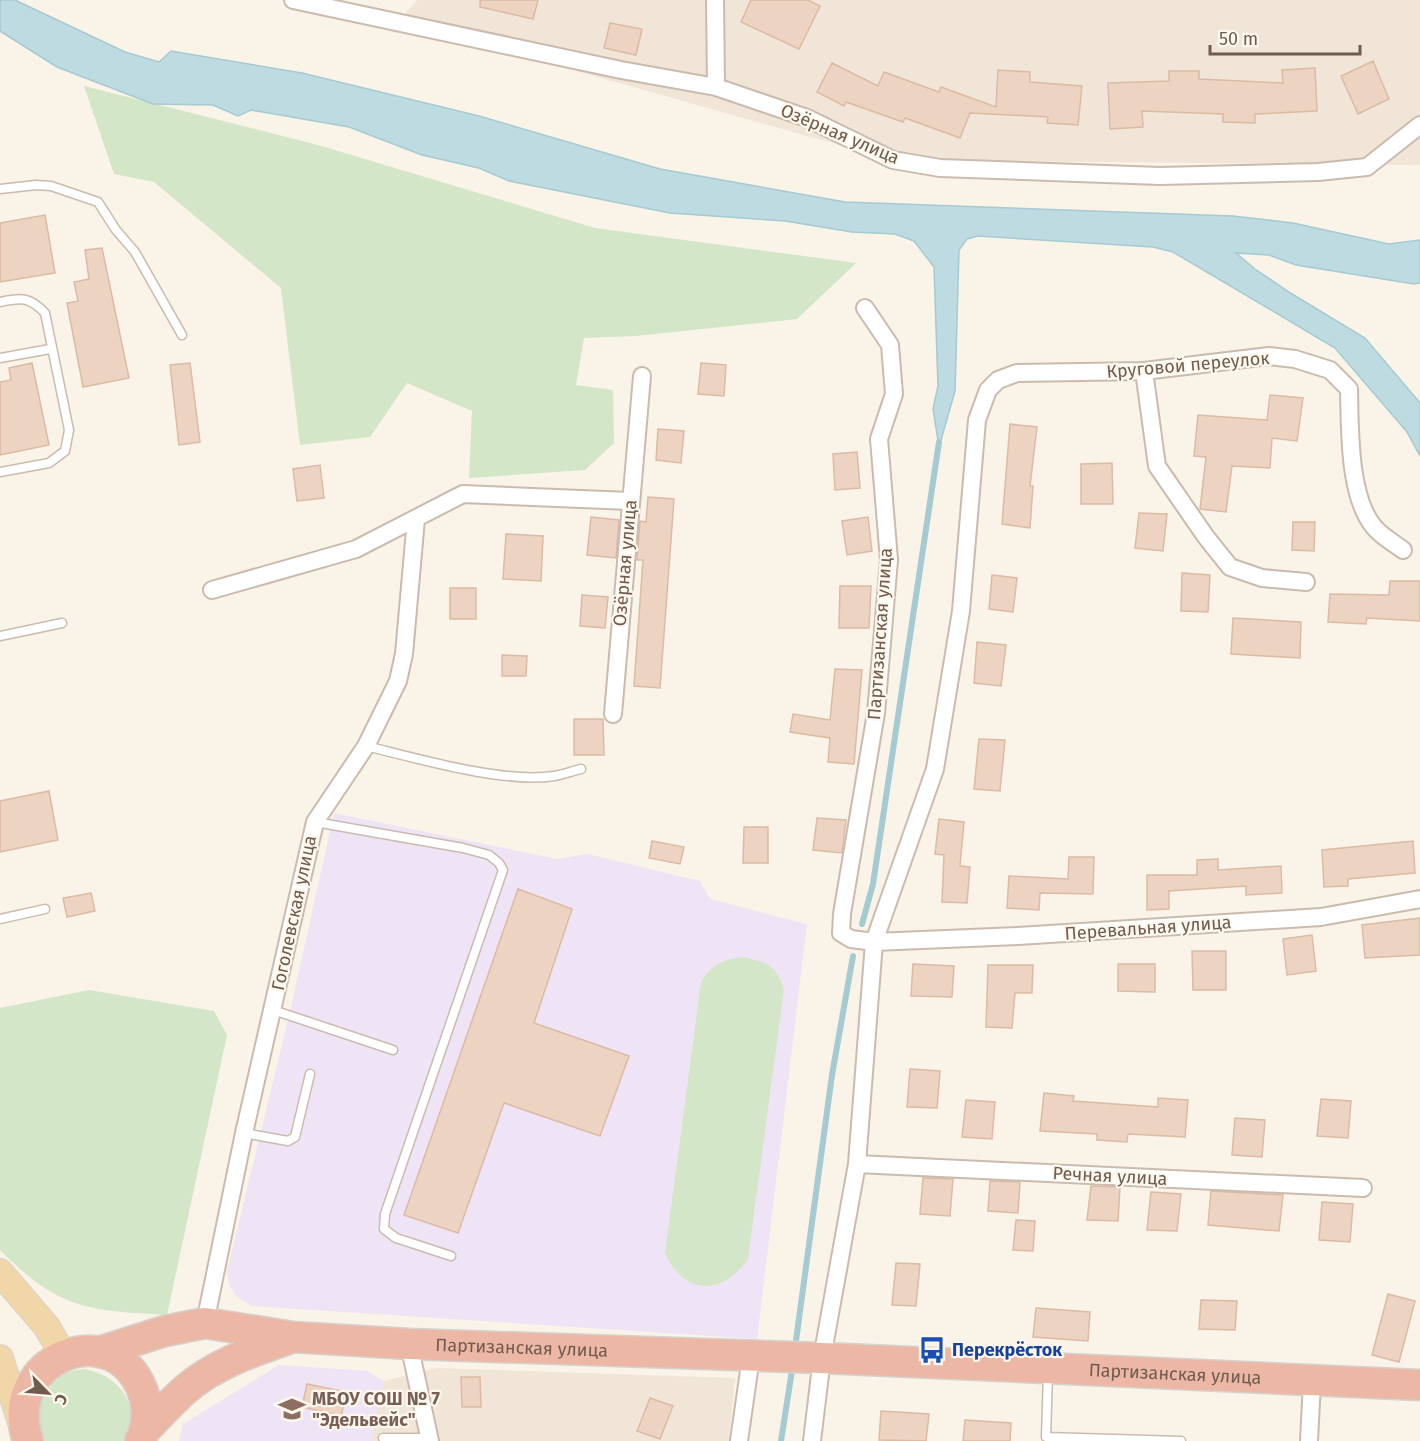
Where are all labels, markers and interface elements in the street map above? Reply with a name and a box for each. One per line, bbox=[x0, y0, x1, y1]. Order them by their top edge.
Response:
scale bar bbox=[1210, 18, 1360, 56]
text: 50 m bbox=[1219, 28, 1258, 50]
street label: Озёрная улица bbox=[777, 99, 903, 169]
street label: Круговой переулок bbox=[1105, 347, 1271, 383]
street label: Озёрная улица bbox=[609, 499, 641, 627]
street label: Партизанская улица bbox=[863, 547, 897, 721]
street label: Гоголевская улица bbox=[267, 833, 321, 993]
street label: Перевальная улица bbox=[1064, 911, 1232, 945]
street label: Речная улица bbox=[1052, 1162, 1168, 1190]
street label: Партизанская улица bbox=[435, 1334, 608, 1362]
bus stop icon: Перекрёсток bbox=[917, 1335, 947, 1365]
place label: Перекрёсток bbox=[952, 1339, 1062, 1361]
street label: Партизанская улица bbox=[1088, 1359, 1262, 1389]
north arrow bbox=[18, 1363, 78, 1423]
place label: МБОУ СОШ № 7 "Эдельвейс" bbox=[312, 1388, 441, 1431]
text: С bbox=[50, 1391, 72, 1408]
school or university icon: МБОУ СОШ № 7 "Эдельвейс" bbox=[277, 1394, 307, 1424]

